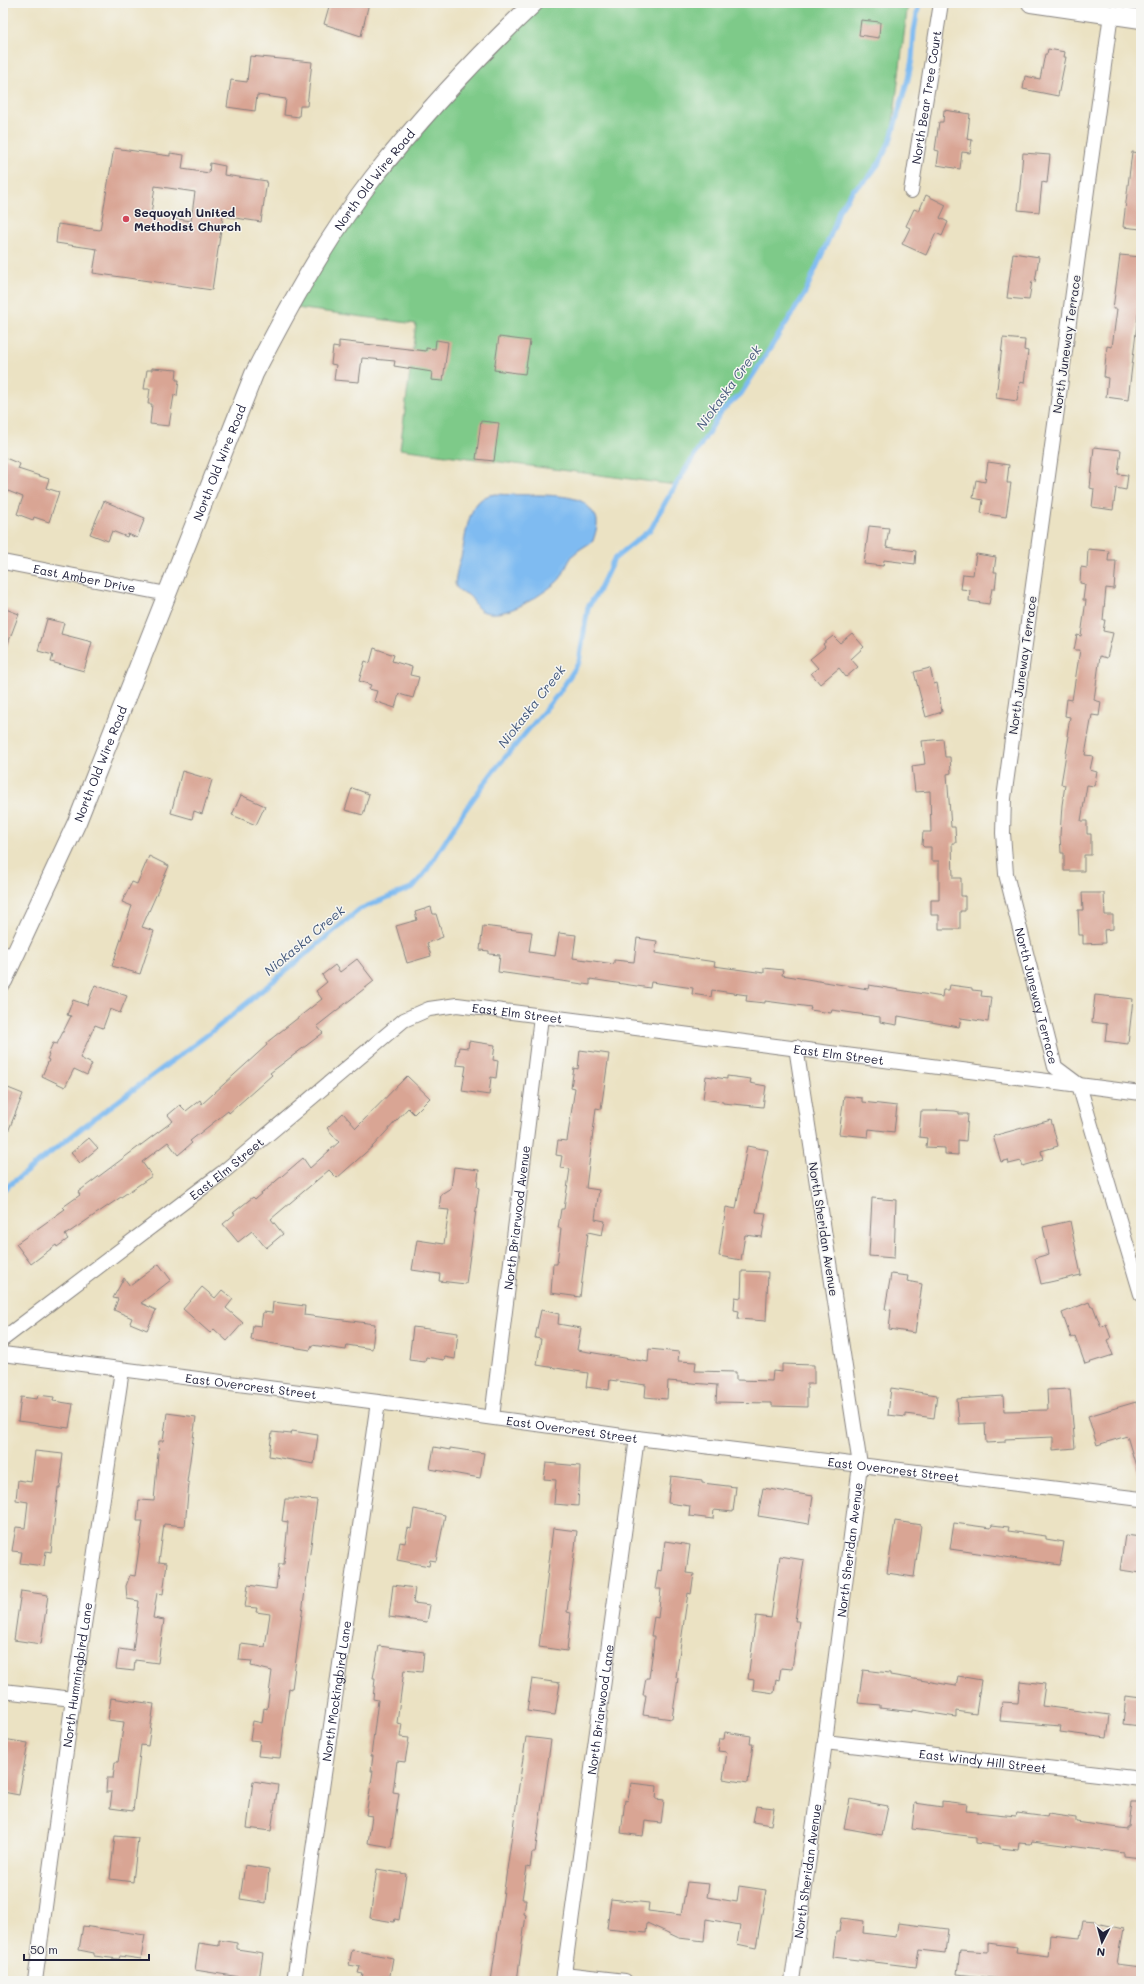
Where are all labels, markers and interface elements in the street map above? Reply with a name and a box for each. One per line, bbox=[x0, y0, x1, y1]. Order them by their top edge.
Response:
street label: North Bear Tree Court bbox=[907, 29, 945, 165]
street label: North Old Wire Road bbox=[330, 125, 418, 233]
place label: Sequoyah United Methodist Church bbox=[134, 204, 241, 234]
marker: Sequoyah United Methodist Church bbox=[121, 214, 131, 224]
street label: North Juneway Terrace bbox=[1048, 273, 1084, 415]
water label: Niokaska Creek bbox=[692, 340, 765, 433]
street label: North Old Wire Road bbox=[189, 402, 249, 523]
street label: East Amber Drive bbox=[32, 560, 137, 596]
street label: North Juneway Terrace bbox=[1004, 594, 1040, 736]
water label: Niokaska Creek bbox=[493, 660, 569, 751]
street label: North Old Wire Road bbox=[70, 703, 130, 824]
water label: Niokaska Creek bbox=[260, 900, 349, 979]
street label: North Juneway Terrace bbox=[1012, 926, 1062, 1066]
street label: East Elm Street bbox=[471, 999, 563, 1026]
street label: East Elm Street bbox=[793, 1040, 885, 1068]
street label: East Elm Street bbox=[186, 1134, 267, 1203]
street label: North Briarwood Avenue bbox=[500, 1144, 533, 1291]
street label: North Sheridan Avenue bbox=[805, 1161, 843, 1297]
street label: East Overcrest Street bbox=[184, 1369, 318, 1402]
street label: East Overcrest Street bbox=[505, 1412, 639, 1446]
street label: East Overcrest Street bbox=[827, 1453, 960, 1485]
street label: North Sheridan Avenue bbox=[833, 1481, 866, 1618]
street label: North Hummingbird Lane bbox=[59, 1601, 95, 1748]
street label: North Mockingbird Lane bbox=[318, 1620, 354, 1762]
street label: North Briarwood Lane bbox=[583, 1643, 617, 1776]
street label: East Windy Hill Street bbox=[918, 1745, 1048, 1776]
street label: North Sheridan Avenue bbox=[790, 1803, 824, 1939]
north arrow bbox=[1082, 1922, 1122, 1962]
scale bar bbox=[24, 1936, 149, 1962]
text: 50 m bbox=[30, 1941, 58, 1957]
text: N bbox=[1096, 1945, 1106, 1960]

